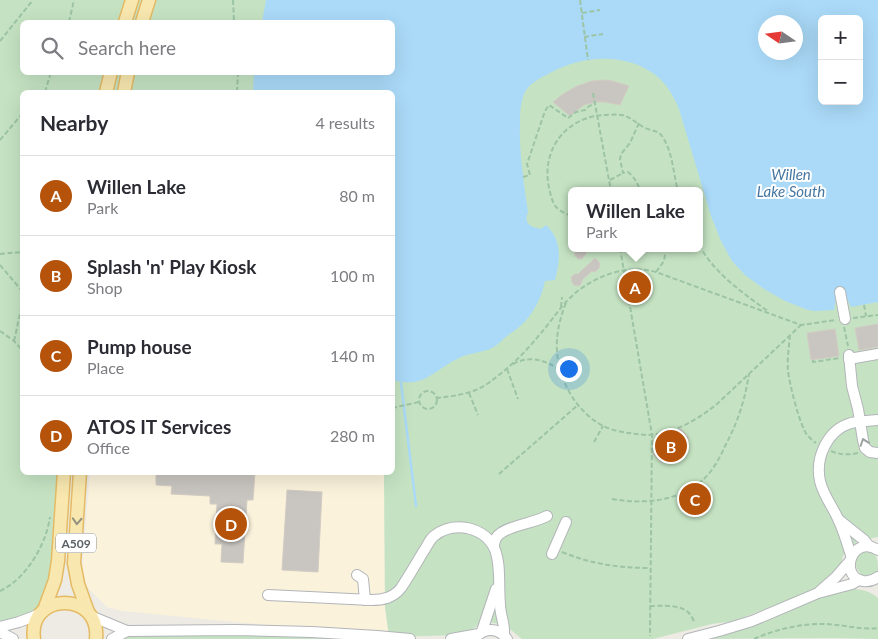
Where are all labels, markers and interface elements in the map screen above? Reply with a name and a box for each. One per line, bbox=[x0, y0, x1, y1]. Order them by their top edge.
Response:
north arrow bbox=[758, 15, 803, 60]
map controls bbox=[818, 15, 863, 105]
button: + bbox=[818, 15, 863, 60]
search box bbox=[20, 20, 395, 75]
icon: search bbox=[38, 34, 66, 62]
text: Search here bbox=[78, 36, 176, 59]
button: − bbox=[818, 60, 863, 105]
text: Nearby bbox=[40, 110, 108, 135]
text: 4 results bbox=[315, 113, 375, 132]
water label: Willen Lake South bbox=[757, 165, 825, 200]
text: Willen Lake bbox=[87, 175, 186, 198]
text: A bbox=[50, 186, 62, 205]
text: 80 m bbox=[339, 186, 375, 205]
popup bbox=[568, 187, 703, 252]
text: Park bbox=[87, 198, 118, 217]
text: Willen Lake bbox=[586, 199, 685, 222]
text: Park bbox=[586, 222, 617, 241]
text: Splash 'n' Play Kiosk bbox=[87, 255, 256, 278]
text: B bbox=[51, 266, 61, 285]
text: 100 m bbox=[330, 266, 375, 285]
pin: A bbox=[619, 268, 651, 306]
text: Shop bbox=[87, 278, 123, 297]
text: Pump house bbox=[87, 335, 192, 358]
text: C bbox=[51, 346, 61, 365]
text: 140 m bbox=[330, 346, 375, 365]
your location bbox=[556, 356, 582, 382]
text: Place bbox=[87, 358, 124, 377]
text: ATOS IT Services bbox=[87, 415, 231, 438]
text: D bbox=[50, 426, 62, 445]
text: 280 m bbox=[330, 426, 375, 445]
pin: B bbox=[655, 427, 687, 465]
text: Office bbox=[87, 438, 130, 457]
one-way arrow bbox=[860, 438, 870, 446]
pin: C bbox=[679, 480, 711, 518]
pin: D bbox=[215, 505, 247, 543]
one-way arrow bbox=[71, 517, 82, 525]
road number: A509 bbox=[56, 534, 96, 552]

